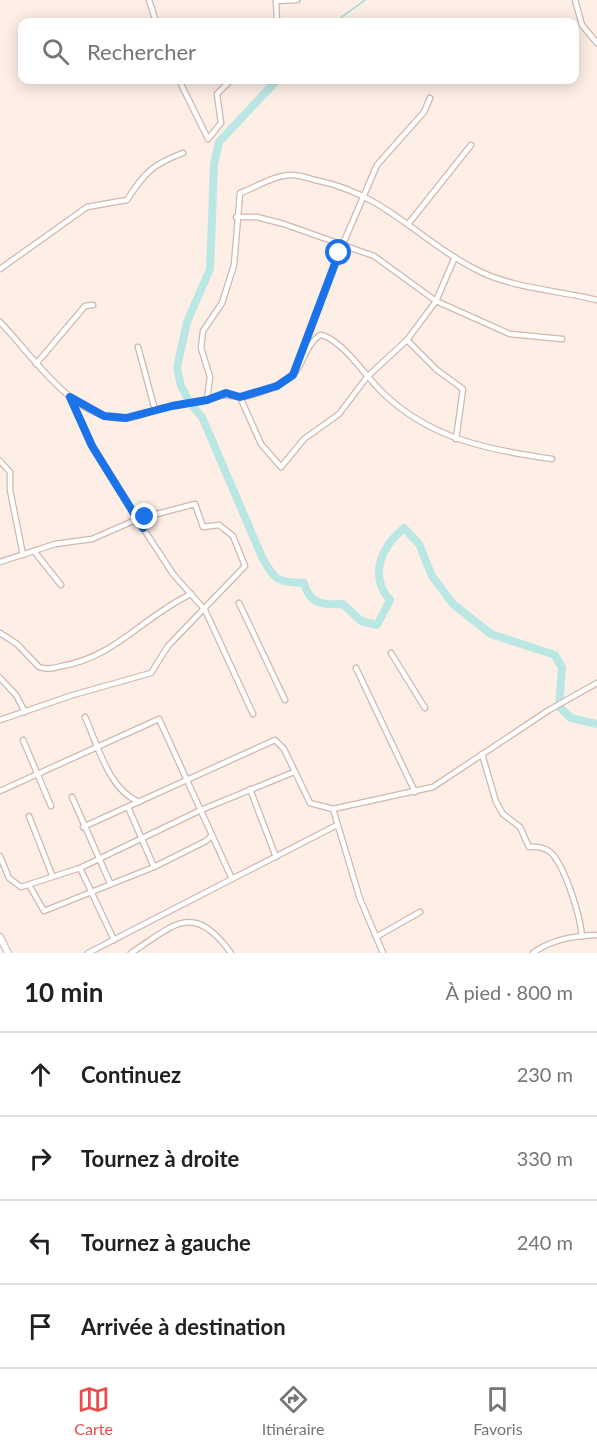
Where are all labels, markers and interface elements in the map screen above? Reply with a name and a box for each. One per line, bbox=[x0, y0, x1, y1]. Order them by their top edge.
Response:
search box bbox=[18, 18, 579, 84]
icon: search bbox=[39, 35, 72, 68]
text: Rechercher bbox=[87, 38, 196, 65]
route start bbox=[325, 239, 351, 265]
route end bbox=[131, 503, 157, 529]
text: 10 min bbox=[24, 976, 104, 1008]
text: À pied · 800 m bbox=[445, 980, 573, 1004]
icon: ahead bbox=[24, 1058, 57, 1091]
text: Continuez bbox=[81, 1061, 181, 1088]
text: 230 m bbox=[517, 1062, 573, 1086]
icon: right bbox=[24, 1142, 57, 1175]
text: Tournez à droite bbox=[81, 1145, 239, 1172]
text: 330 m bbox=[517, 1146, 573, 1170]
icon: left bbox=[24, 1226, 57, 1259]
text: Tournez à gauche bbox=[81, 1229, 251, 1256]
text: 240 m bbox=[517, 1230, 573, 1254]
icon: arrive bbox=[24, 1310, 57, 1343]
text: Arrivée à destination bbox=[81, 1313, 286, 1340]
tab: Carte bbox=[74, 1383, 113, 1438]
tab: Itinéraire bbox=[262, 1383, 325, 1438]
tab: Favoris bbox=[473, 1383, 523, 1438]

